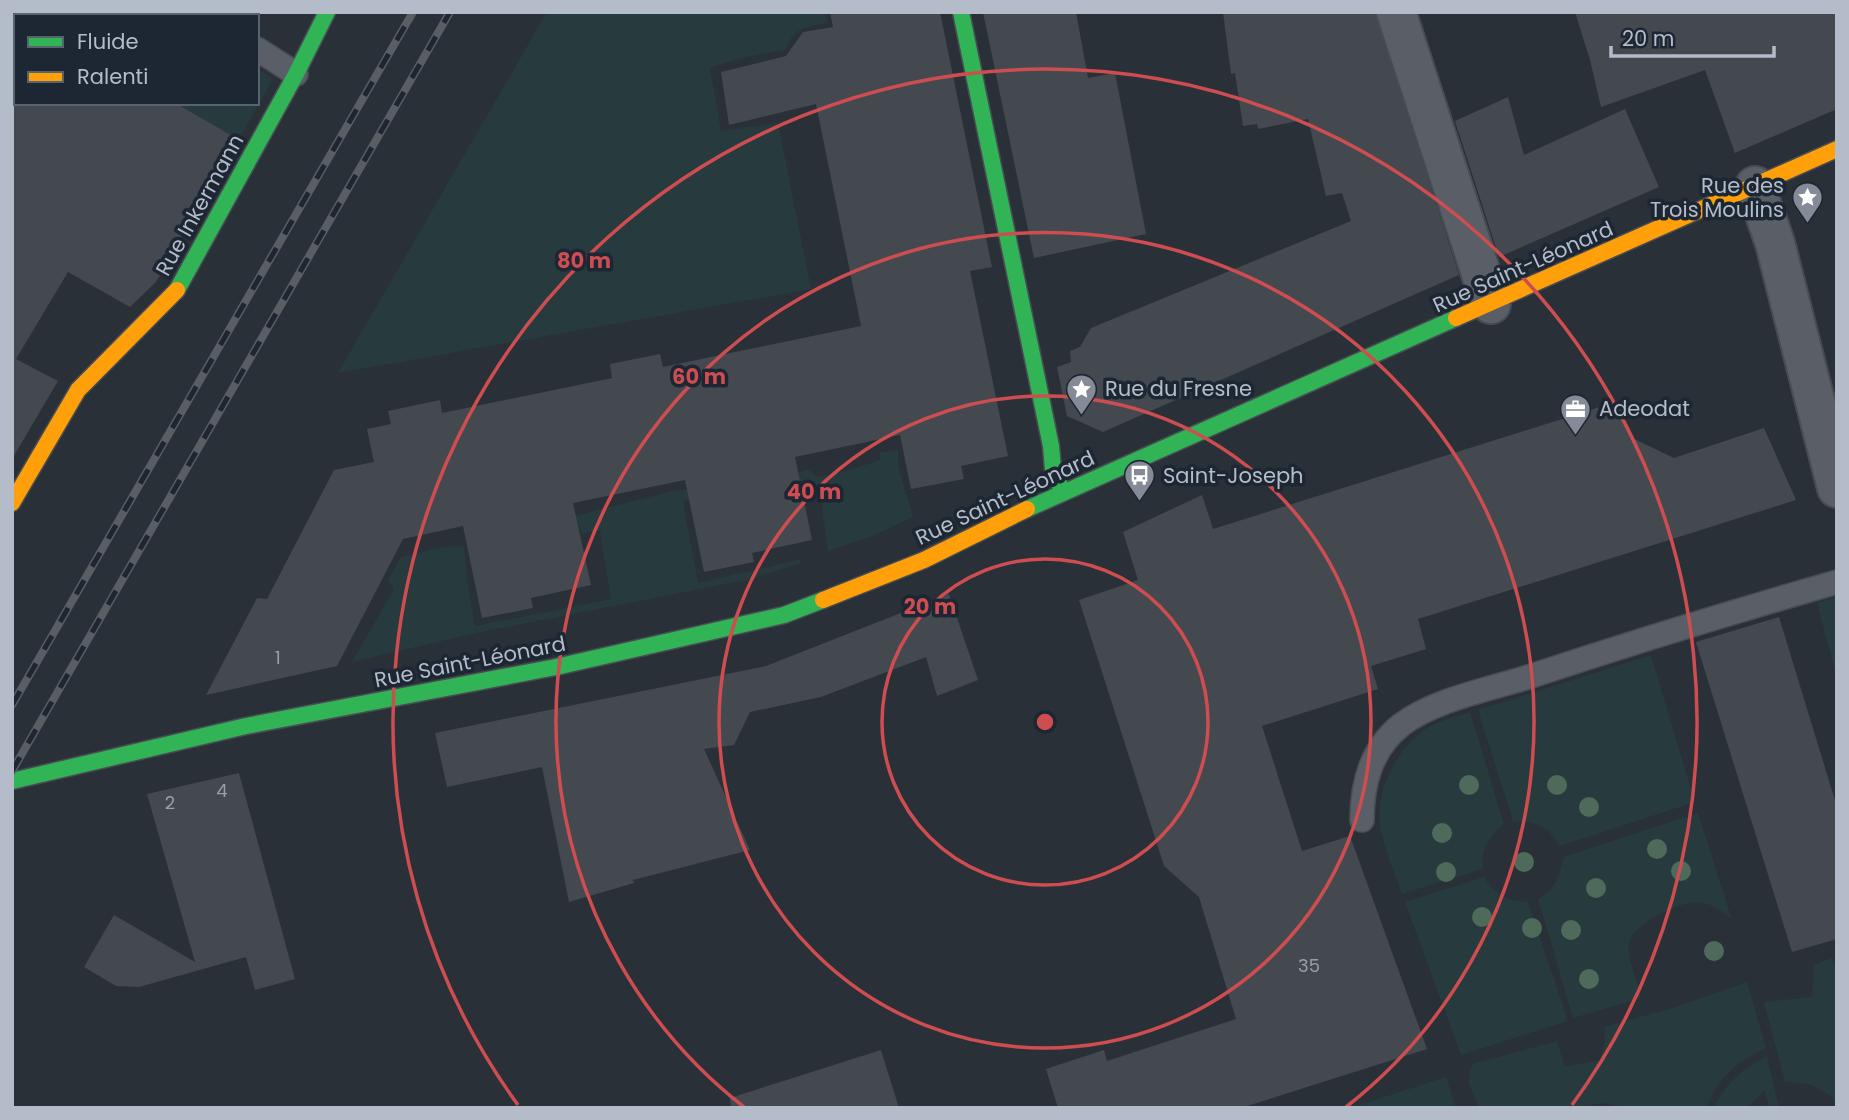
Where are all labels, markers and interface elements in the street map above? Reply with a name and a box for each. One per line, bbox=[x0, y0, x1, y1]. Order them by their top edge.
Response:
legend bbox=[14, 14, 259, 105]
scale bar bbox=[1611, 14, 1774, 58]
text: 20 m bbox=[1622, 24, 1675, 53]
text: Fluide bbox=[77, 27, 139, 56]
text: Ralenti bbox=[77, 62, 148, 91]
street label: Rue Inkermann bbox=[149, 129, 251, 281]
place label: Rue des Trois Moulins bbox=[1650, 171, 1784, 224]
place icon: Rue des Trois Moulins bbox=[1790, 181, 1824, 225]
street label: Rue Saint-Léonard bbox=[1428, 214, 1617, 319]
text: 80 m bbox=[557, 246, 611, 275]
text: 60 m bbox=[672, 362, 726, 391]
place icon: Rue du Fresne bbox=[1065, 372, 1099, 416]
place label: Rue du Fresne bbox=[1105, 374, 1252, 403]
office icon: Adeodat bbox=[1559, 392, 1593, 436]
place label: Adeodat bbox=[1599, 394, 1690, 423]
street label: Rue Saint-Léonard bbox=[911, 443, 1099, 552]
bus stop icon: Saint-Joseph bbox=[1123, 459, 1157, 503]
place label: Saint-Joseph bbox=[1163, 461, 1304, 490]
text: 40 m bbox=[787, 477, 841, 506]
text: 20 m bbox=[904, 592, 956, 621]
street label: Rue Saint-Léonard bbox=[372, 629, 568, 694]
house number: 1 bbox=[275, 645, 281, 670]
centre of rings bbox=[1033, 710, 1057, 734]
house number: 4 bbox=[216, 778, 228, 803]
house number: 2 bbox=[165, 790, 175, 815]
house number: 35 bbox=[1298, 953, 1320, 978]

